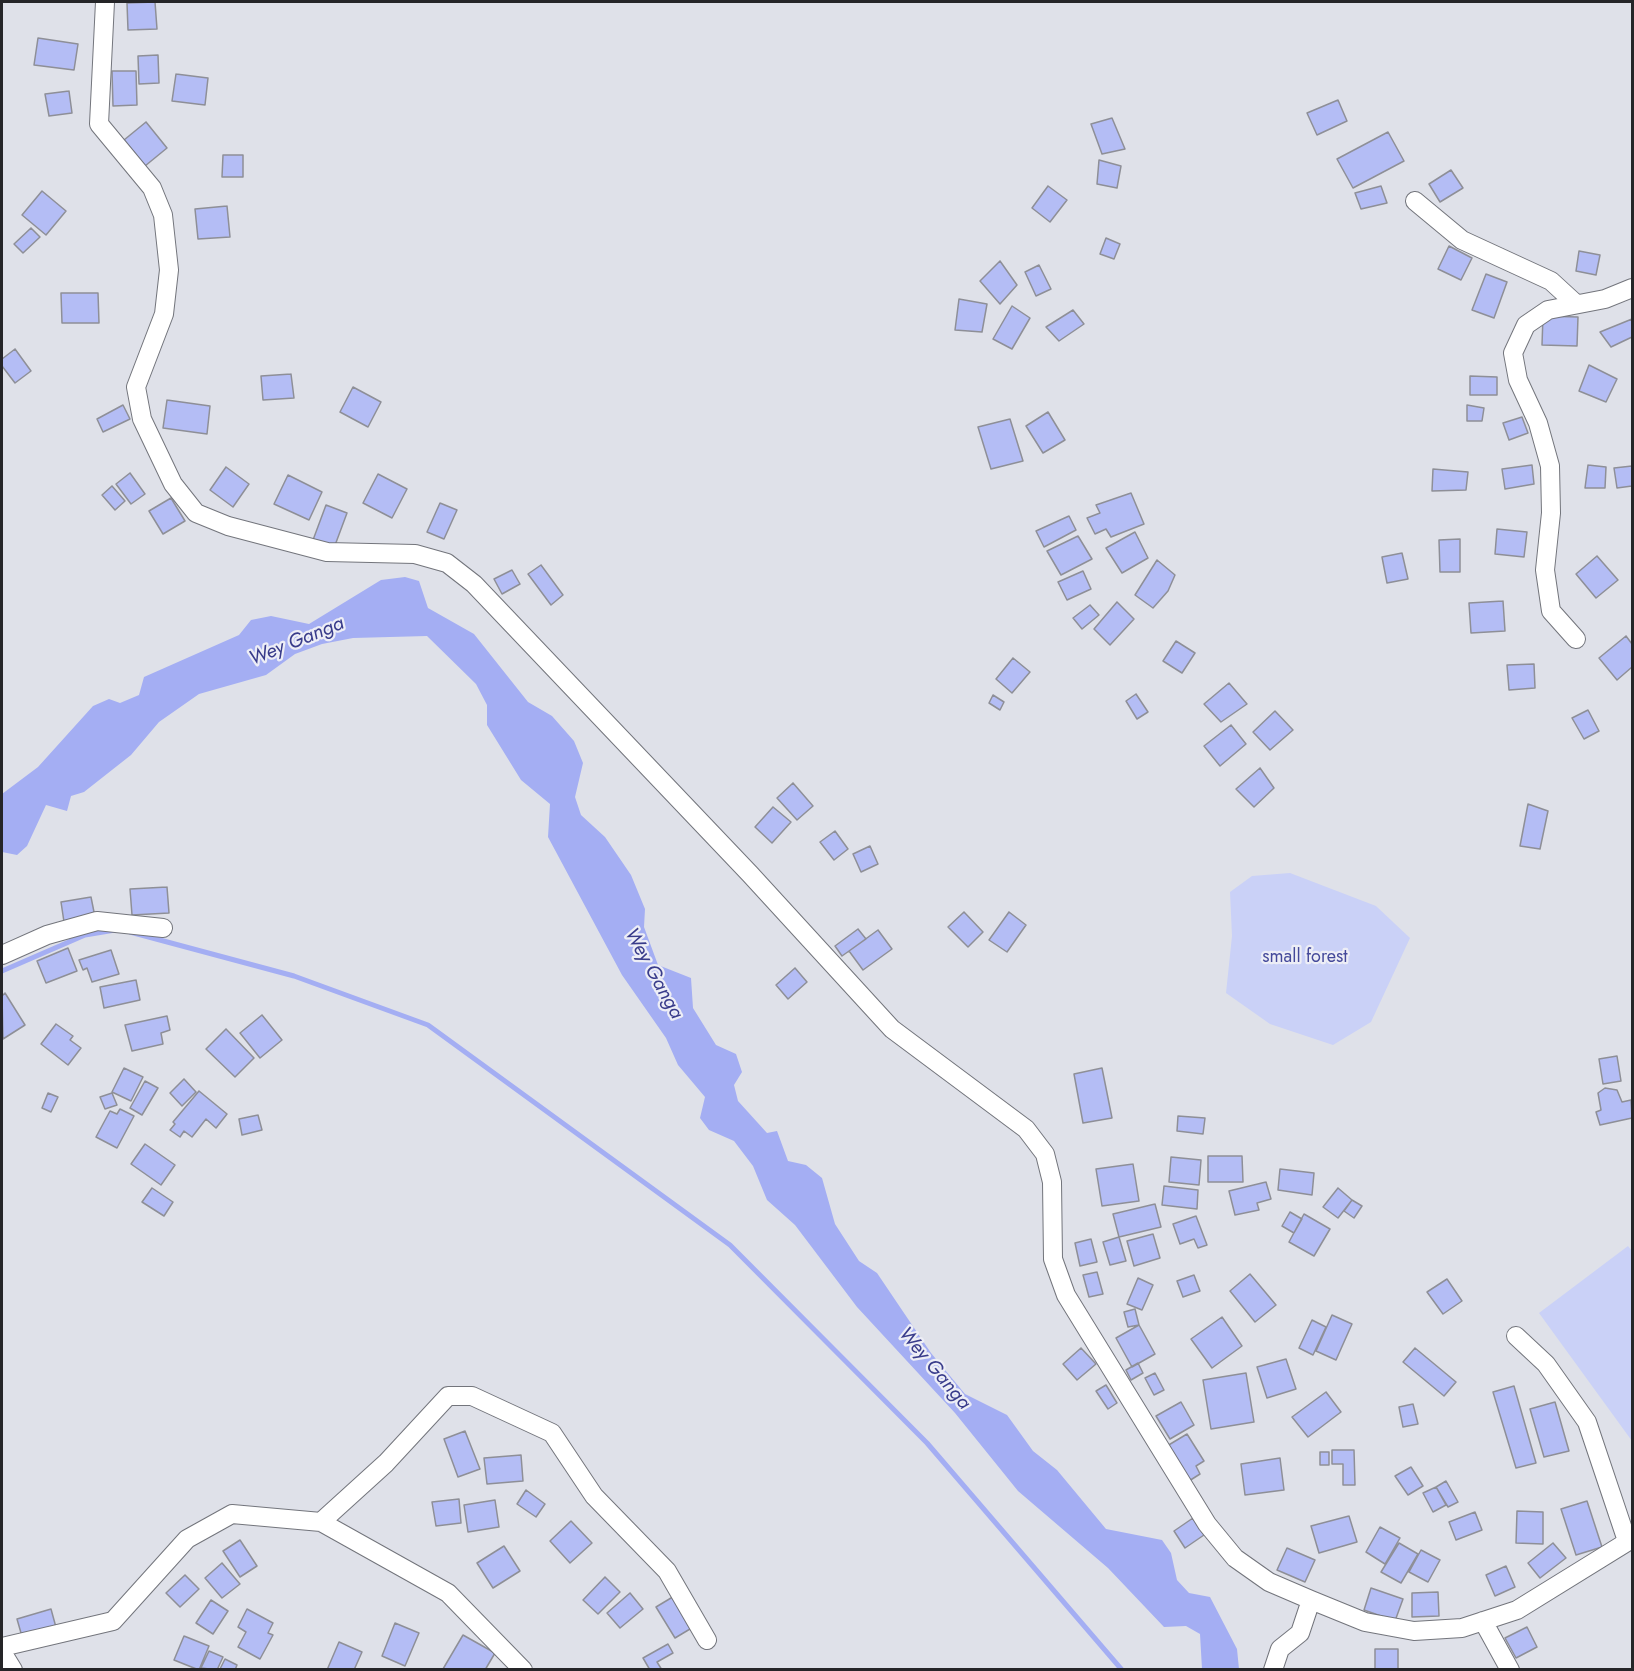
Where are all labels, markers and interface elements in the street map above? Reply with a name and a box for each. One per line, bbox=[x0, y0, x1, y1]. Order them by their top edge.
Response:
water label: Wey Ganga bbox=[246, 612, 348, 672]
water label: Wey Ganga bbox=[618, 924, 688, 1024]
park label: small forest bbox=[1262, 947, 1348, 969]
water label: Wey Ganga bbox=[893, 1323, 975, 1415]

